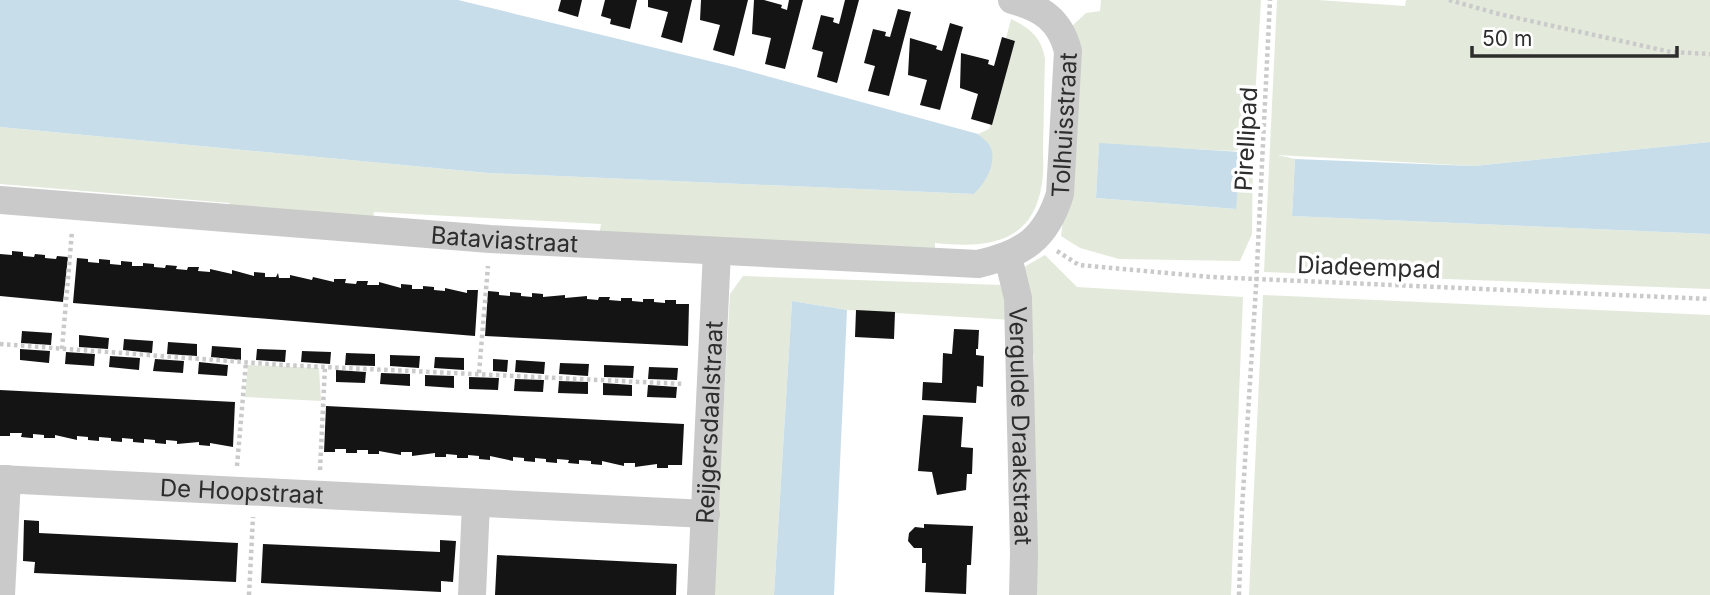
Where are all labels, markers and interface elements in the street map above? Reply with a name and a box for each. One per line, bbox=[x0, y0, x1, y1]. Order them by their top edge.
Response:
scale bar bbox=[1472, 14, 1677, 58]
text: 50 m bbox=[1482, 26, 1532, 51]
street label: Tolhuisstraat bbox=[1045, 52, 1082, 198]
street label: Pirellipad bbox=[1229, 86, 1263, 192]
street label: Bataviastraat bbox=[430, 220, 579, 258]
street label: Diadeempad bbox=[1297, 250, 1441, 284]
street label: Vergulde Draakstraat bbox=[1004, 306, 1038, 546]
street label: Reijgersdaalstraat bbox=[690, 320, 728, 524]
street label: De Hoopstraat bbox=[159, 472, 324, 510]

